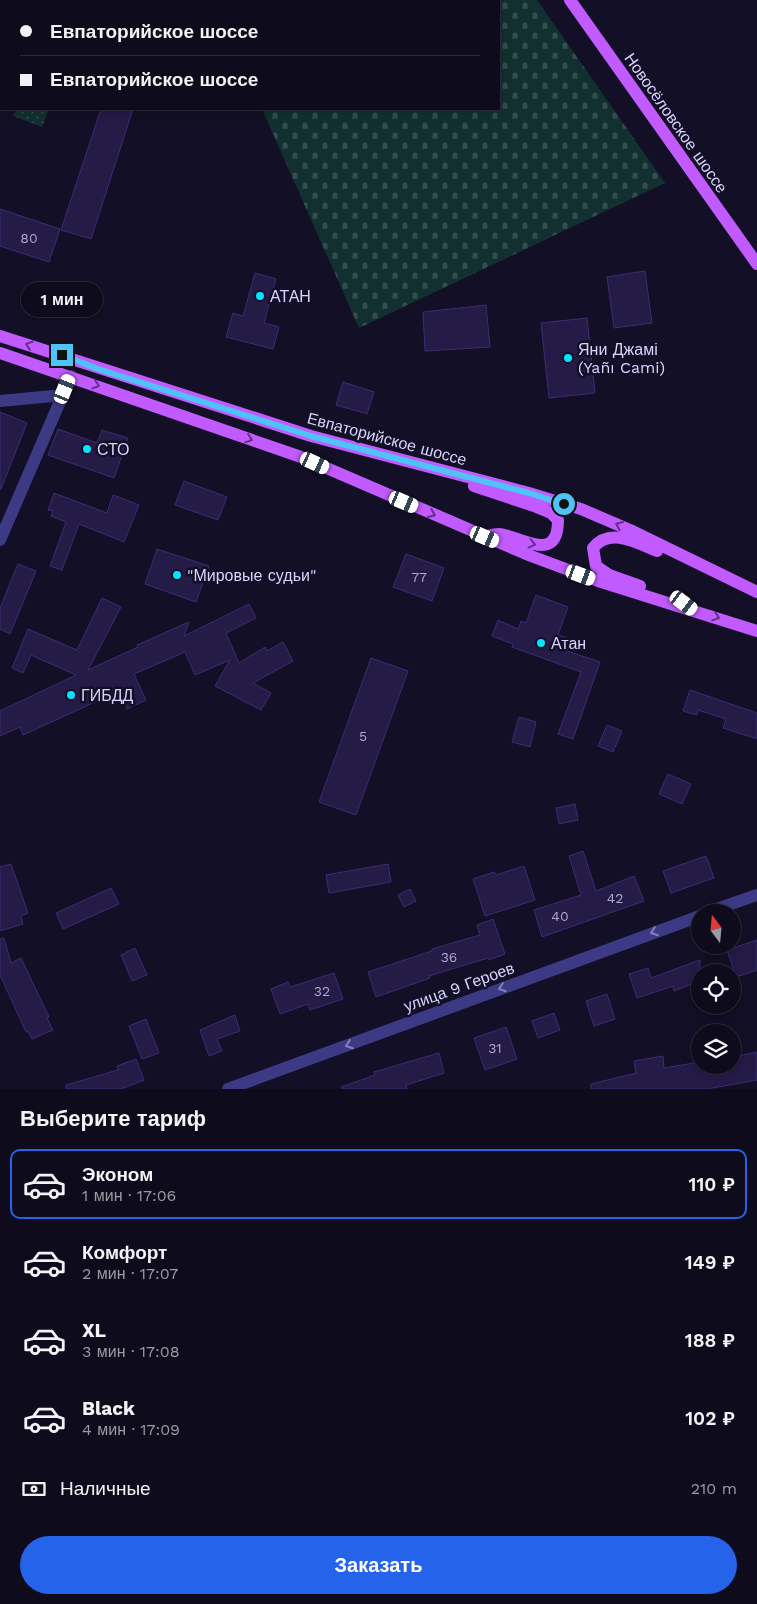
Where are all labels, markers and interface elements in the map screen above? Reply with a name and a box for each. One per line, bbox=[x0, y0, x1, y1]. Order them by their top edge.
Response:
text: Евпаторийское шоссе bbox=[50, 20, 258, 43]
street label: Новосёловское шоссе bbox=[621, 49, 732, 197]
text: Евпаторийское шоссе bbox=[50, 68, 258, 91]
house number: 80 bbox=[20, 230, 38, 246]
callout: 1 мин bbox=[21, 282, 103, 318]
place label: АТАН bbox=[270, 287, 311, 306]
text: 1 мин bbox=[41, 290, 83, 309]
marker: АТАН bbox=[254, 290, 266, 302]
one-way arrow bbox=[25, 340, 33, 350]
place label: Яни Джамі (Yañı Cami) bbox=[578, 340, 665, 377]
route end bbox=[51, 344, 73, 366]
marker: Яни Джамі (Yañı Cami) bbox=[562, 352, 574, 364]
car bbox=[52, 372, 77, 406]
one-way arrow bbox=[91, 379, 100, 389]
street label: Евпаторийское шоссе bbox=[305, 409, 469, 469]
one-way arrow bbox=[245, 433, 253, 443]
place label: СТО bbox=[97, 440, 130, 459]
marker: СТО bbox=[81, 443, 93, 455]
car bbox=[298, 450, 331, 476]
car bbox=[387, 489, 420, 515]
route start bbox=[553, 493, 575, 515]
one-way arrow bbox=[427, 508, 436, 518]
one-way arrow bbox=[615, 521, 624, 532]
car bbox=[468, 524, 501, 550]
one-way arrow bbox=[527, 538, 536, 549]
car bbox=[564, 563, 597, 587]
place label: "Мировые судьи" bbox=[187, 566, 316, 585]
marker: "Мировые судьи" bbox=[171, 569, 183, 581]
house number: 77 bbox=[411, 569, 427, 585]
car bbox=[667, 588, 700, 618]
one-way arrow bbox=[711, 611, 719, 621]
place label: Атан bbox=[551, 634, 586, 653]
marker: Атан bbox=[535, 637, 547, 649]
place label: ГИБДД bbox=[81, 686, 134, 705]
marker: ГИБДД bbox=[65, 689, 77, 701]
house number: 5 bbox=[359, 728, 367, 744]
house number: 42 bbox=[607, 890, 623, 906]
north arrow bbox=[691, 904, 741, 954]
map controls bbox=[691, 904, 741, 1074]
house number: 40 bbox=[551, 908, 569, 924]
one-way arrow bbox=[650, 926, 659, 936]
house number: 36 bbox=[441, 949, 457, 965]
street label: улица 9 Героев bbox=[401, 958, 517, 1016]
button: locate bbox=[691, 964, 741, 1014]
one-way arrow bbox=[498, 982, 507, 992]
house number: 32 bbox=[314, 983, 330, 999]
button: layers bbox=[691, 1024, 741, 1074]
one-way arrow bbox=[345, 1039, 354, 1049]
house number: 31 bbox=[488, 1040, 502, 1056]
text: Выберите тариф bbox=[20, 1106, 206, 1131]
icon: car bbox=[22, 1162, 67, 1207]
text: Эконом bbox=[82, 1163, 153, 1186]
text: 110 ₽ bbox=[688, 1173, 735, 1196]
text: 1 мин · 17:06 bbox=[82, 1186, 176, 1205]
icon: car bbox=[22, 1240, 67, 1285]
text: Комфорт bbox=[82, 1241, 167, 1264]
text: 149 ₽ bbox=[685, 1251, 735, 1274]
text: 2 мин · 17:07 bbox=[82, 1264, 178, 1283]
icon: car bbox=[22, 1318, 67, 1363]
text: XL bbox=[82, 1319, 106, 1342]
text: 188 ₽ bbox=[685, 1329, 735, 1352]
text: 3 мин · 17:08 bbox=[82, 1342, 180, 1361]
icon: car bbox=[22, 1396, 67, 1441]
text: Black bbox=[82, 1397, 135, 1420]
text: 102 ₽ bbox=[685, 1407, 735, 1430]
text: 4 мин · 17:09 bbox=[82, 1420, 180, 1439]
icon: cash bbox=[20, 1475, 48, 1503]
text: Наличные bbox=[60, 1477, 151, 1500]
text: 210 m bbox=[691, 1479, 737, 1498]
button: Заказать bbox=[20, 1536, 737, 1594]

